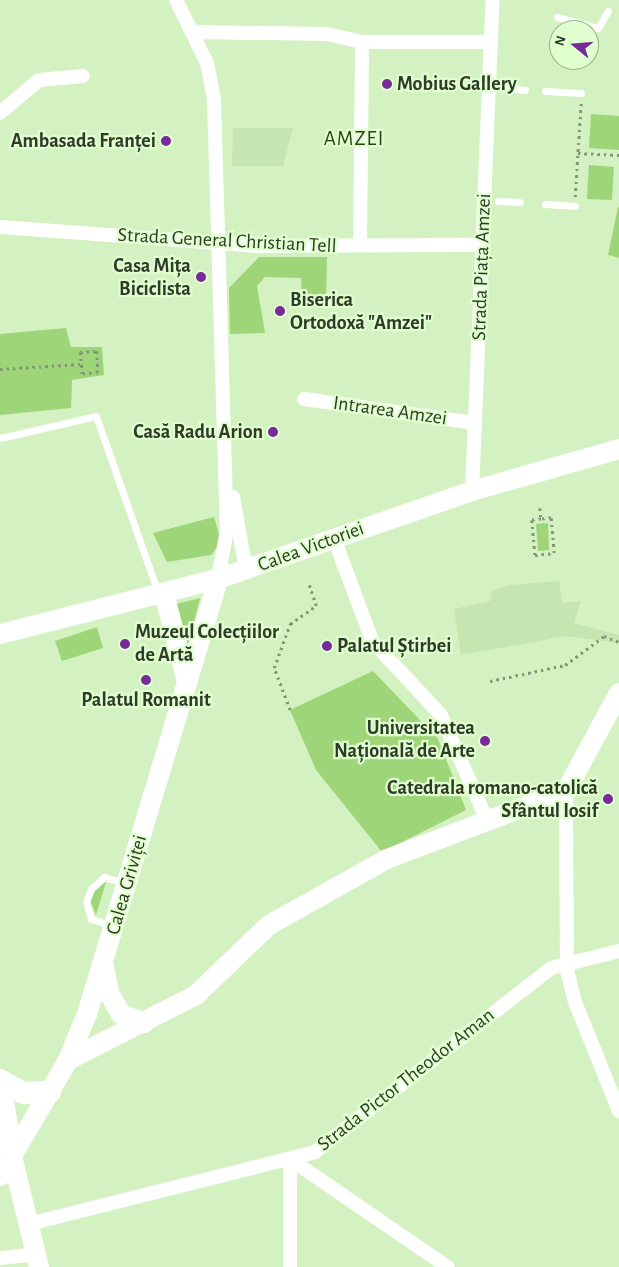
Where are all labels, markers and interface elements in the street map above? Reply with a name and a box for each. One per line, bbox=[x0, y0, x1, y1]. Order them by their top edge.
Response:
north arrow bbox=[549, 20, 599, 70]
text: N bbox=[552, 34, 569, 48]
place label: Mobius Gallery bbox=[397, 72, 517, 96]
marker: Mobius Gallery bbox=[381, 78, 393, 90]
district label: AMZEI bbox=[323, 126, 385, 152]
place label: Ambasada Franței bbox=[11, 129, 156, 153]
marker: Ambasada Franței bbox=[160, 135, 172, 147]
street label: Strada Piața Amzei bbox=[467, 193, 497, 341]
street label: Strada General Christian Tell bbox=[117, 223, 337, 259]
place label: Casa Mița Biciclista bbox=[113, 254, 191, 301]
marker: Casa Mița Biciclista bbox=[195, 271, 207, 283]
place label: Biserica Ortodoxă "Amzei" bbox=[290, 288, 432, 335]
marker: Biserica Ortodoxă "Amzei" bbox=[274, 305, 286, 317]
street label: Intrarea Amzei bbox=[332, 391, 448, 431]
place label: Casă Radu Arion bbox=[133, 420, 263, 444]
marker: Casă Radu Arion bbox=[267, 426, 279, 438]
street label: Calea Victoriei bbox=[255, 517, 367, 577]
place label: Muzeul Colecțiilor de Artă bbox=[135, 621, 279, 668]
place label: Palatul Știrbei bbox=[337, 634, 451, 658]
marker: Muzeul Colecțiilor de Artă bbox=[119, 638, 131, 650]
marker: Palatul Știrbei bbox=[321, 640, 333, 652]
marker: Palatul Romanit bbox=[140, 674, 152, 686]
place label: Palatul Romanit bbox=[81, 688, 211, 712]
place label: Universitatea Națională de Arte bbox=[334, 717, 475, 764]
marker: Universitatea Națională de Arte bbox=[479, 735, 491, 747]
place label: Catedrala romano-catolică Sfântul Iosif bbox=[387, 776, 598, 823]
marker: Catedrala romano-catolică Sfântul Iosif bbox=[602, 793, 614, 805]
street label: Calea Griviței bbox=[101, 832, 153, 938]
street label: Strada Pictor Theodor Aman bbox=[313, 1003, 499, 1157]

